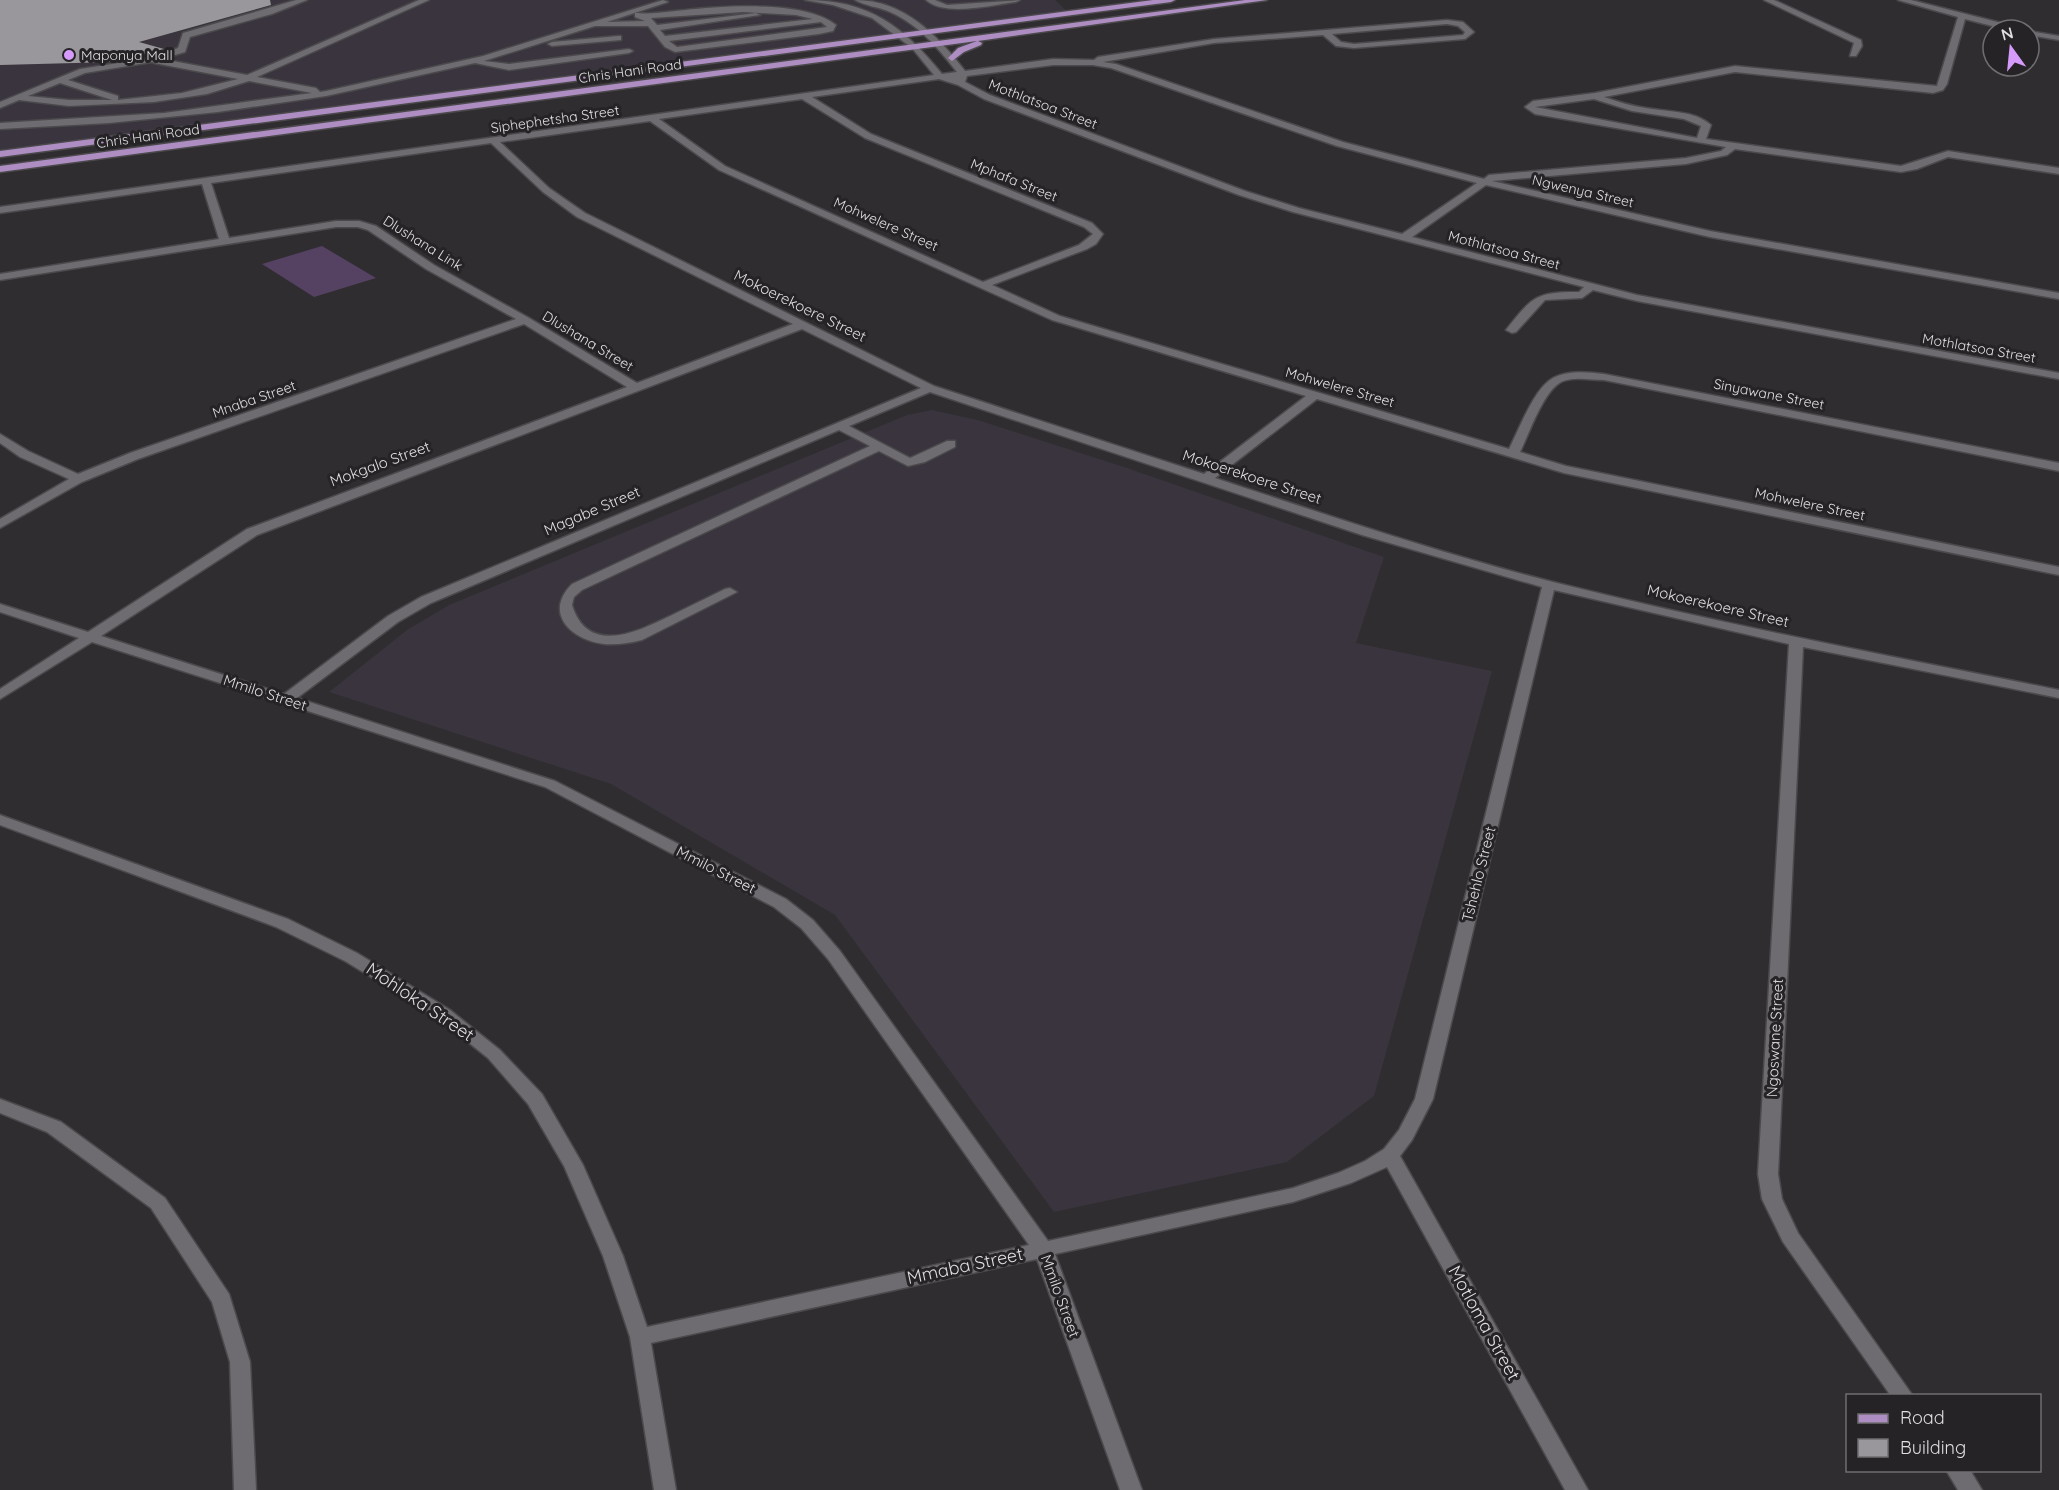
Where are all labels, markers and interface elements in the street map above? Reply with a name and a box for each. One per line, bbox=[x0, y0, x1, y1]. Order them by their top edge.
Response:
north arrow bbox=[1981, 18, 2041, 78]
text: N bbox=[1999, 22, 2015, 45]
place label: Maponya Mall bbox=[81, 46, 173, 64]
marker: Maponya Mall bbox=[62, 48, 76, 62]
street label: Chris Hani Road bbox=[577, 55, 683, 87]
street label: Mothlatsoa Street bbox=[986, 75, 1100, 133]
street label: Siphephetsha Street bbox=[490, 101, 621, 137]
street label: Chris Hani Road bbox=[95, 120, 201, 152]
street label: Mphafa Street bbox=[968, 154, 1060, 206]
street label: Ngwenya Street bbox=[1530, 171, 1636, 212]
street label: Mohwelere Street bbox=[831, 193, 941, 255]
street label: Dlushana Link bbox=[380, 211, 466, 275]
street label: Mothlatsoa Street bbox=[1446, 226, 1562, 274]
street label: Mokoerekoere Street bbox=[731, 265, 869, 346]
street label: Dlushana Street bbox=[539, 307, 637, 375]
street label: Mothlatsoa Street bbox=[1921, 329, 2037, 367]
street label: Mohwelere Street bbox=[1283, 363, 1397, 411]
street label: Sinyawane Street bbox=[1712, 374, 1826, 414]
street label: Mnaba Street bbox=[210, 376, 298, 422]
street label: Mokgalo Street bbox=[327, 437, 433, 490]
street label: Mokoerekoere Street bbox=[1180, 445, 1324, 508]
street label: Magabe Street bbox=[541, 482, 643, 539]
street label: Mohwelere Street bbox=[1753, 484, 1867, 525]
street label: Mokoerekoere Street bbox=[1645, 580, 1791, 631]
street label: Mmilo Street bbox=[221, 670, 309, 715]
street label: Tshehlo Street bbox=[1458, 824, 1500, 923]
street label: Mmilo Street bbox=[673, 841, 759, 898]
street label: Mohloka Street bbox=[362, 957, 479, 1046]
street label: Ngoswane Street bbox=[1762, 978, 1787, 1098]
street label: Mmaba Street bbox=[905, 1242, 1025, 1289]
street label: Mmilo Street bbox=[1037, 1252, 1084, 1340]
street label: Motloma Street bbox=[1443, 1261, 1526, 1384]
legend bbox=[1846, 1394, 2041, 1472]
text: Road bbox=[1900, 1406, 1945, 1429]
text: Building bbox=[1900, 1436, 1966, 1459]

